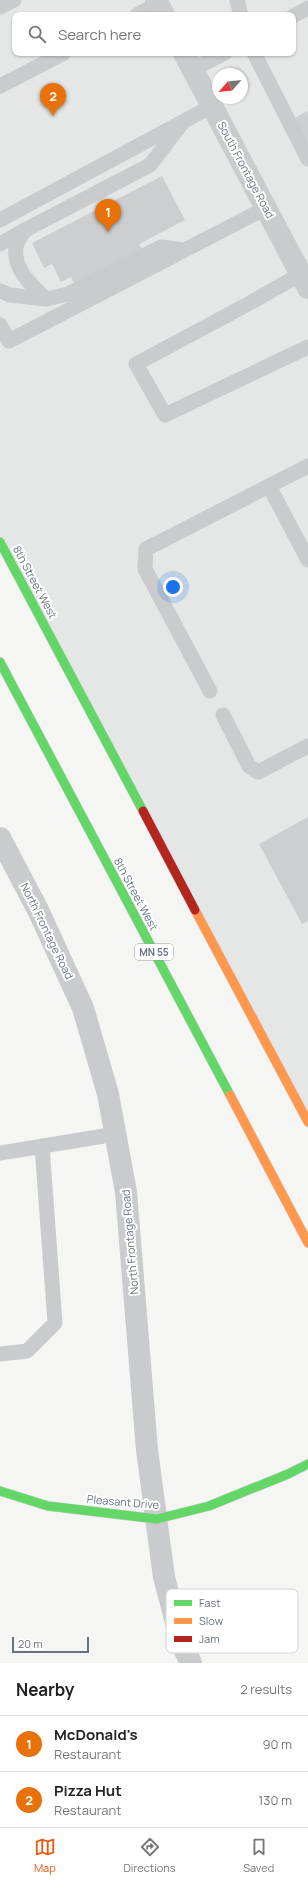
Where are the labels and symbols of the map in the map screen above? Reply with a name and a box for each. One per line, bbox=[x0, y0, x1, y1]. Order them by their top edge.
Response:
north arrow bbox=[212, 68, 248, 104]
pin: 2 bbox=[40, 83, 66, 116]
street label: South Frontage Road bbox=[215, 119, 278, 221]
pin: 1 bbox=[95, 199, 121, 232]
street label: 8th Street West bbox=[10, 543, 61, 621]
your location bbox=[163, 577, 183, 597]
street label: 8th Street West bbox=[111, 855, 162, 933]
street label: North Frontage Road bbox=[18, 880, 77, 981]
road number: MN 55 bbox=[135, 944, 173, 960]
street label: North Frontage Road bbox=[117, 1189, 142, 1295]
street label: Pleasant Drive bbox=[86, 1491, 160, 1512]
legend bbox=[166, 1589, 298, 1653]
text: Fast bbox=[199, 1595, 221, 1610]
text: Slow bbox=[199, 1613, 224, 1628]
text: Jam bbox=[199, 1631, 220, 1646]
scale bar bbox=[12, 1635, 89, 1654]

